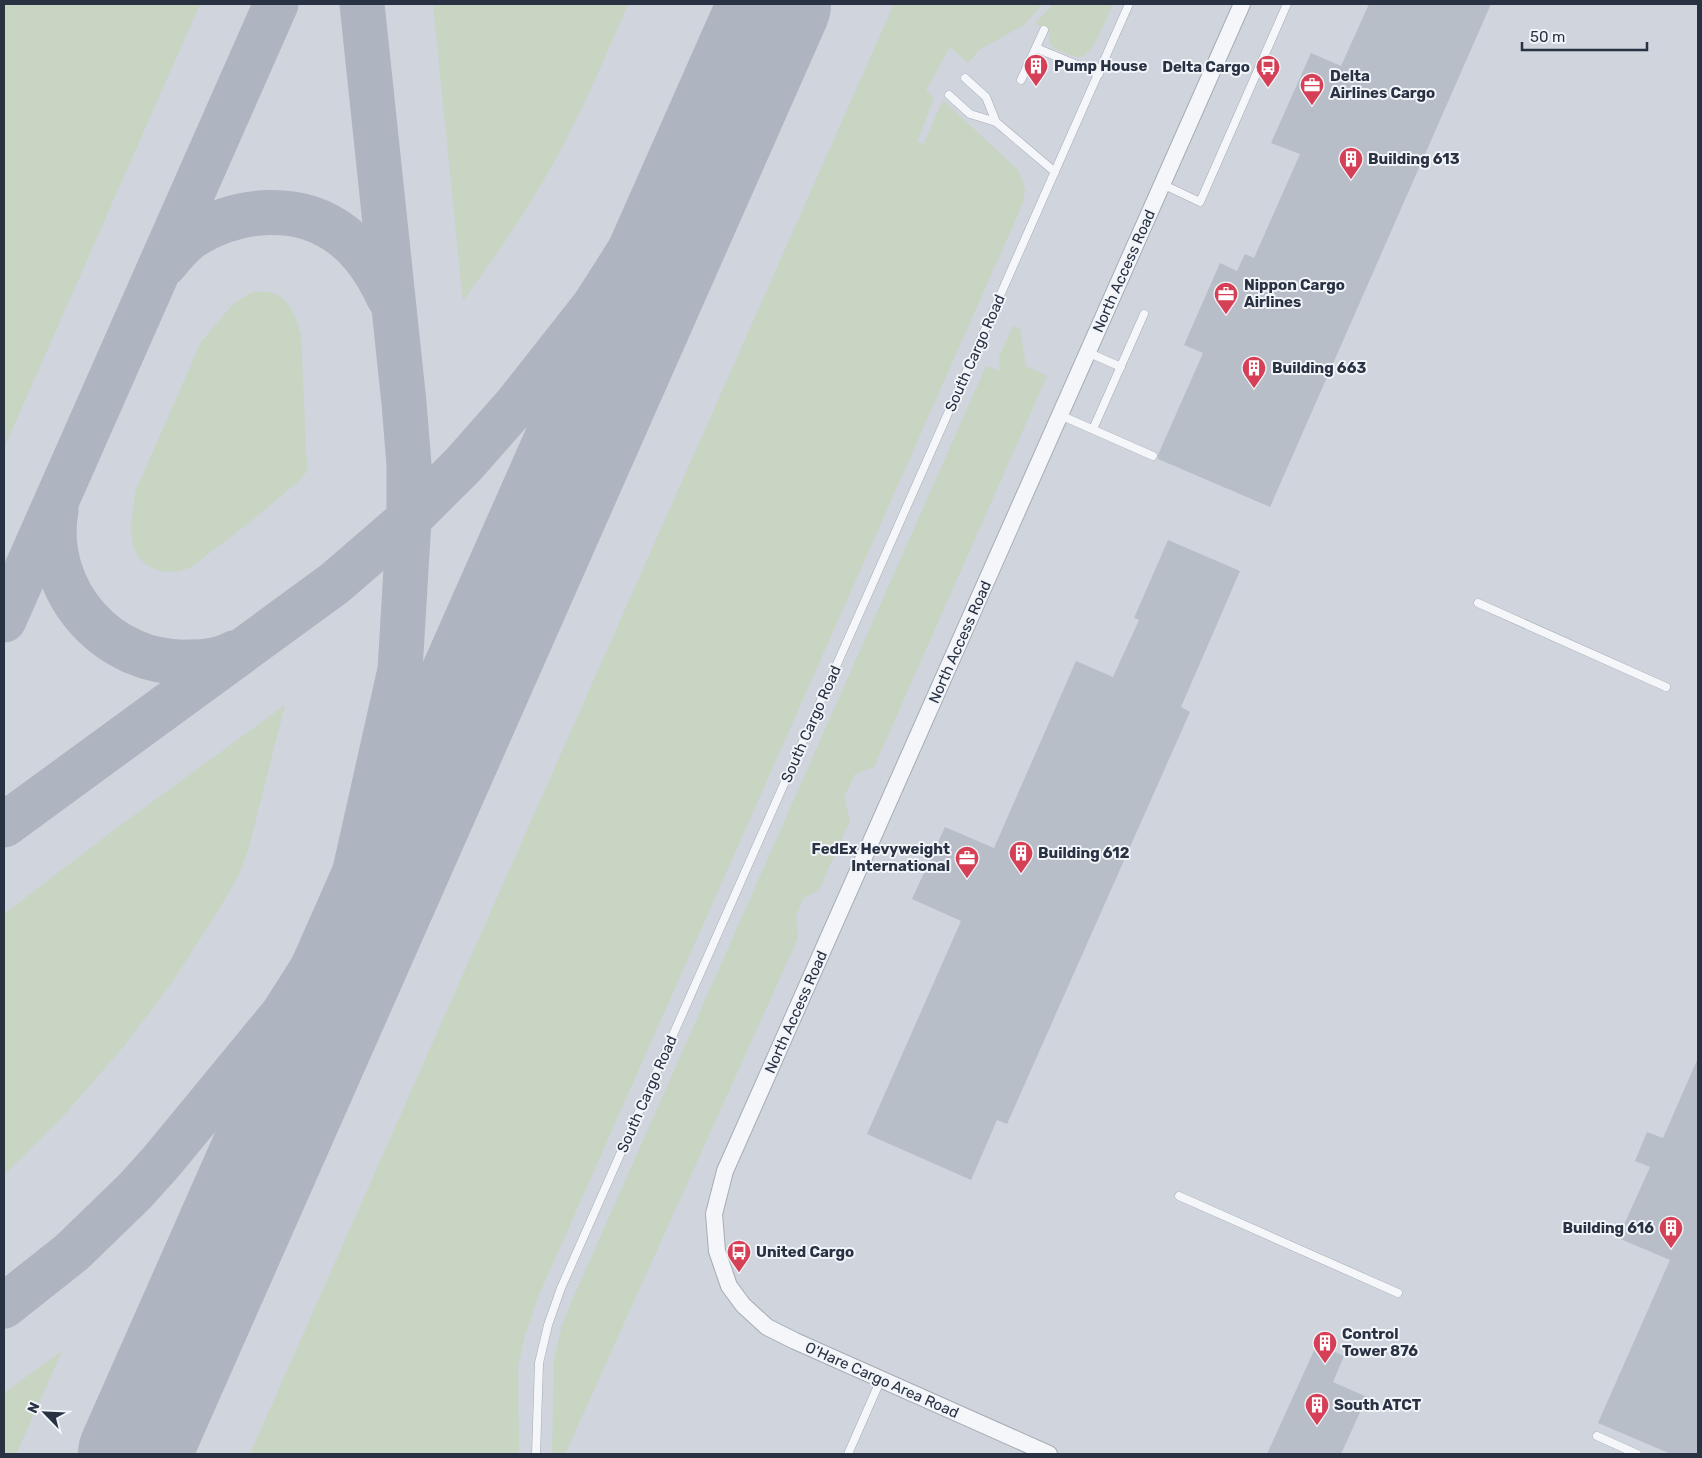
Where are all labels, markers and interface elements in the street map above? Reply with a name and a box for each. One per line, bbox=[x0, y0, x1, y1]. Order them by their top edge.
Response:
scale bar bbox=[1522, 20, 1647, 52]
text: 50 m bbox=[1530, 28, 1565, 46]
building icon: Pump House bbox=[1023, 53, 1049, 87]
bus stop icon: Delta Cargo bbox=[1255, 54, 1281, 88]
place label: Pump House bbox=[1054, 57, 1147, 75]
place label: Delta Cargo bbox=[1162, 58, 1250, 76]
place label: Delta Airlines Cargo bbox=[1330, 67, 1435, 102]
office icon: Delta Airlines Cargo bbox=[1299, 72, 1325, 106]
building icon: Building 613 bbox=[1338, 146, 1364, 180]
place label: Building 613 bbox=[1368, 150, 1460, 168]
street label: North Access Road bbox=[1089, 207, 1159, 335]
place label: Nippon Cargo Airlines bbox=[1244, 276, 1345, 311]
office icon: Nippon Cargo Airlines bbox=[1213, 281, 1239, 315]
street label: South Cargo Road bbox=[941, 292, 1009, 414]
building icon: Building 663 bbox=[1241, 355, 1267, 389]
place label: Building 663 bbox=[1272, 359, 1366, 377]
street label: North Access Road bbox=[925, 578, 995, 706]
street label: South Cargo Road bbox=[777, 663, 845, 785]
place label: FedEx Hevyweight International bbox=[812, 840, 950, 875]
building icon: Building 612 bbox=[1008, 840, 1034, 874]
place label: Building 612 bbox=[1038, 844, 1130, 862]
office icon: FedEx Hevyweight International bbox=[954, 845, 980, 879]
street label: North Access Road bbox=[761, 948, 831, 1076]
street label: South Cargo Road bbox=[613, 1033, 681, 1155]
building icon: Building 616 bbox=[1658, 1215, 1684, 1249]
place label: Building 616 bbox=[1562, 1219, 1654, 1237]
bus stop icon: United Cargo bbox=[726, 1239, 752, 1273]
place label: United Cargo bbox=[756, 1243, 854, 1261]
place label: Control Tower 876 bbox=[1342, 1325, 1418, 1360]
building icon: Control Tower 876 bbox=[1312, 1330, 1338, 1364]
street label: O'Hare Cargo Area Road bbox=[802, 1338, 962, 1422]
north arrow bbox=[20, 1388, 70, 1438]
building icon: South ATCT bbox=[1304, 1392, 1330, 1426]
place label: South ATCT bbox=[1334, 1396, 1422, 1414]
text: N bbox=[24, 1400, 43, 1416]

